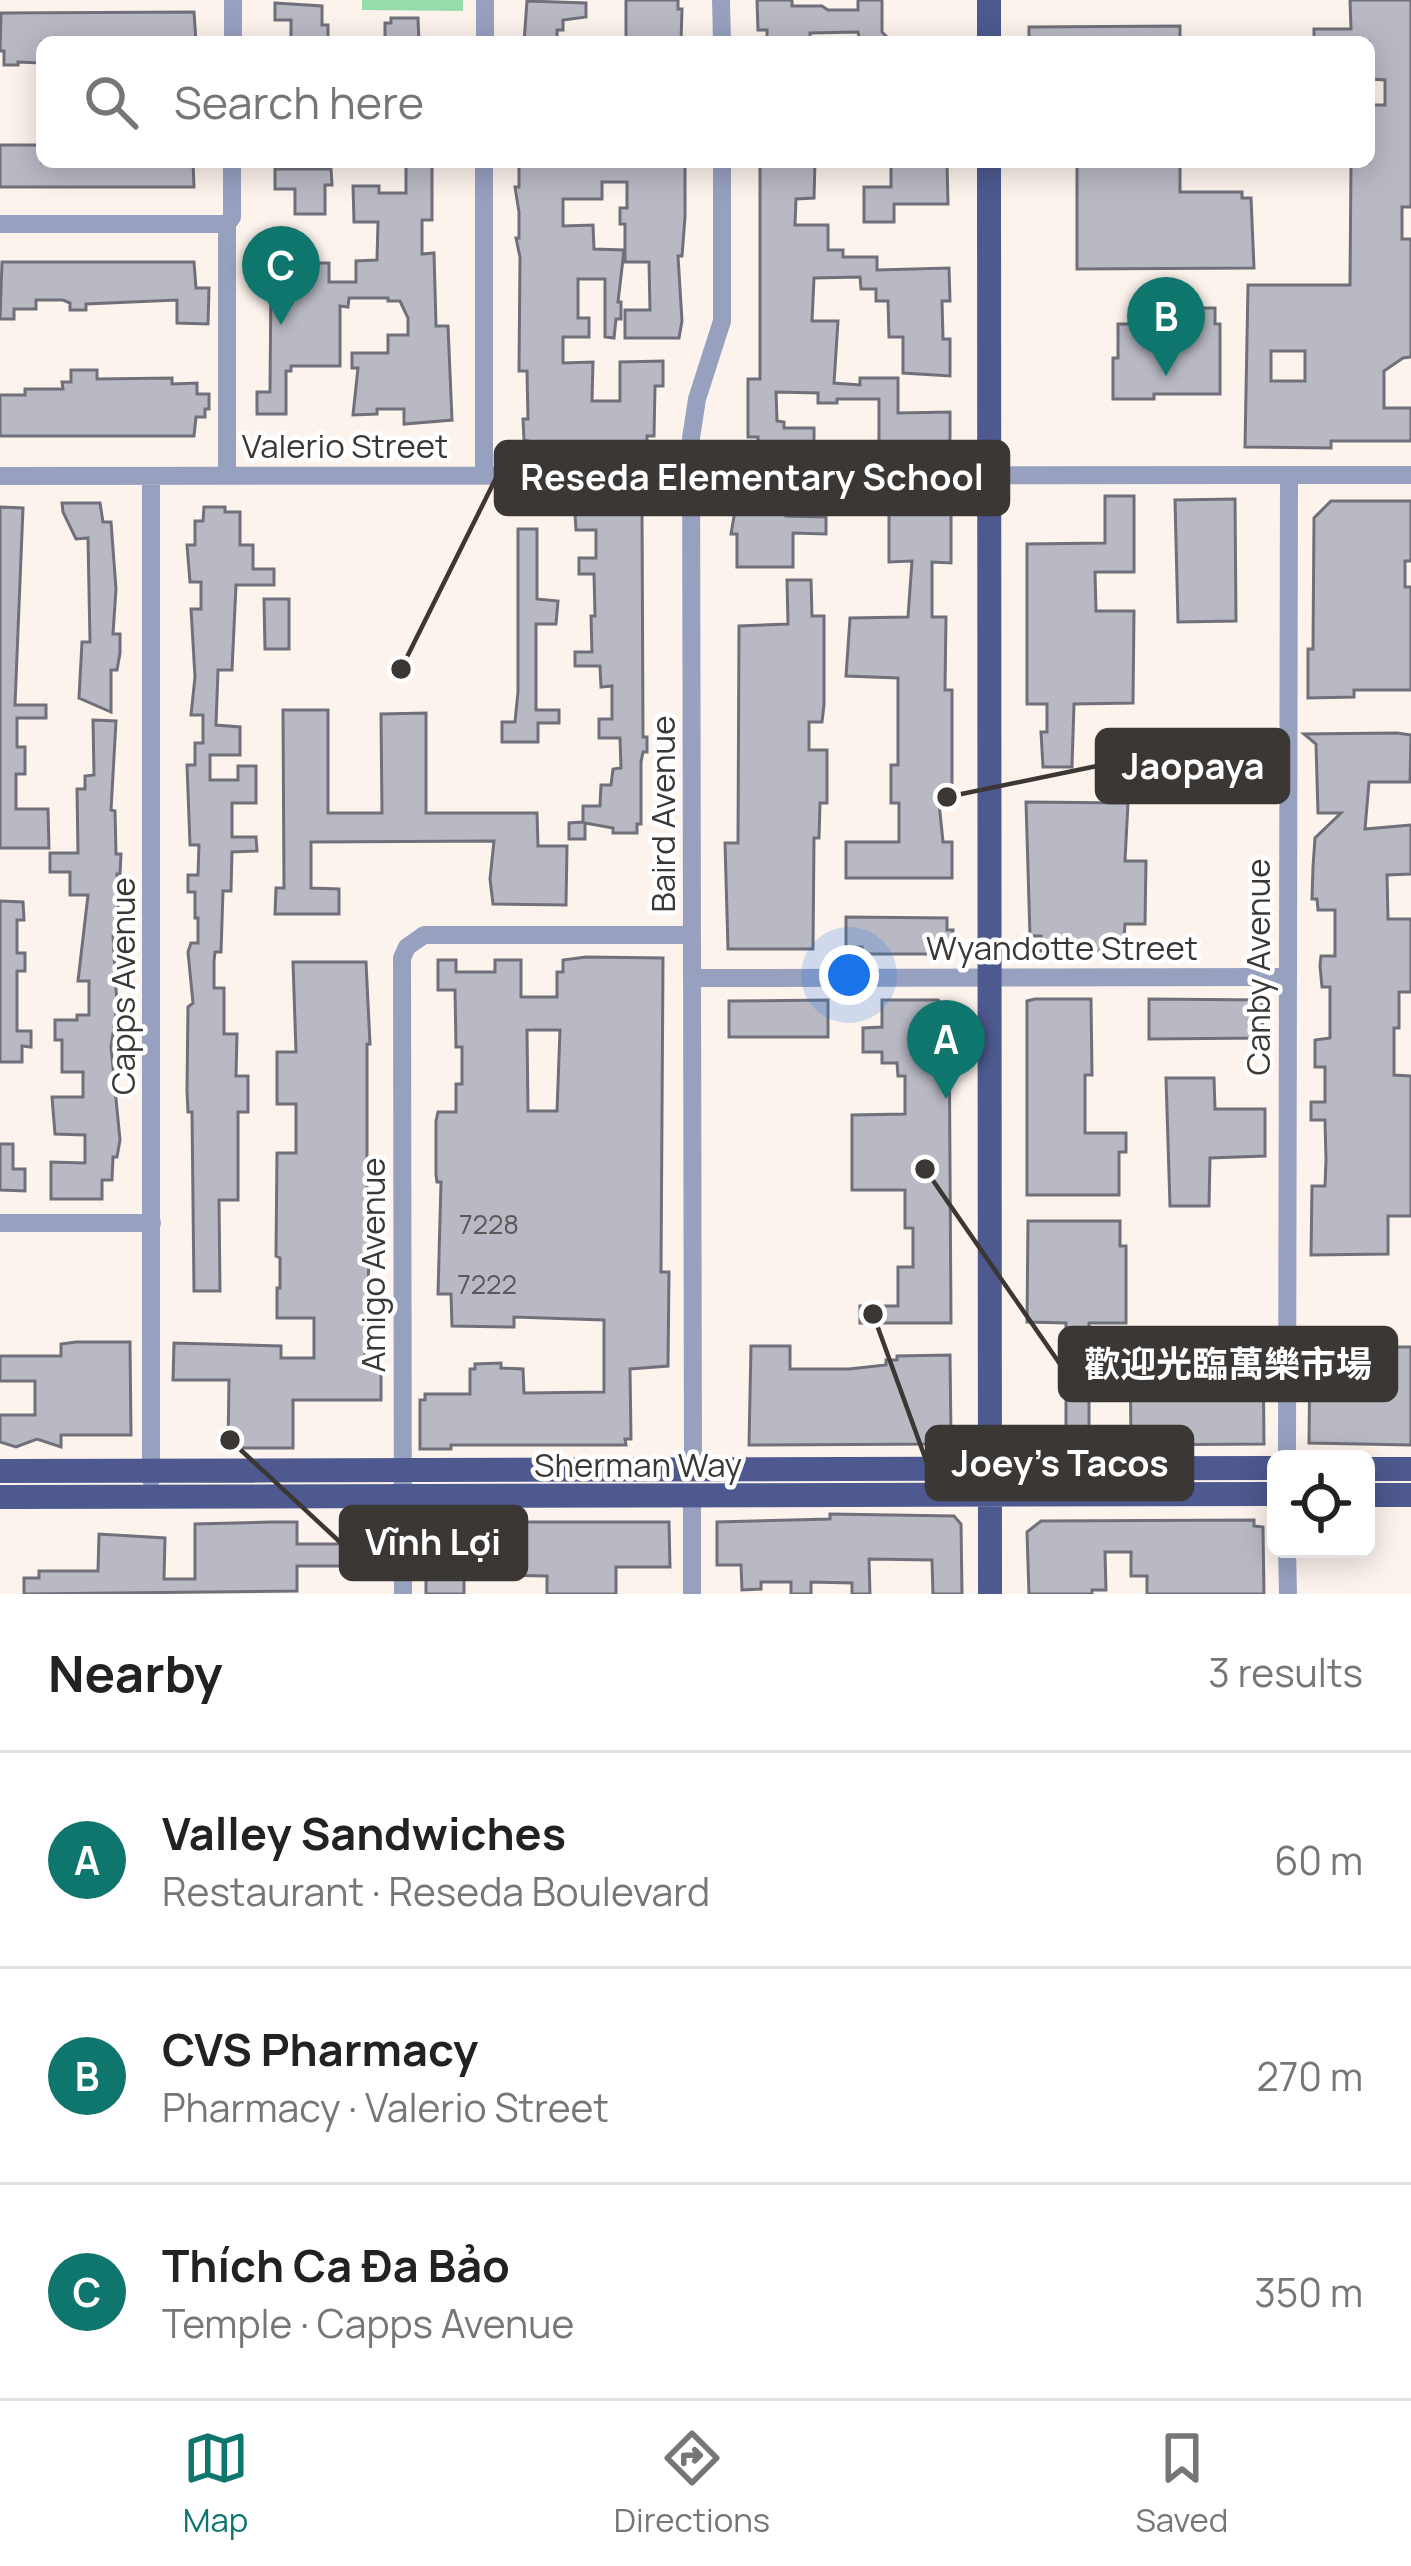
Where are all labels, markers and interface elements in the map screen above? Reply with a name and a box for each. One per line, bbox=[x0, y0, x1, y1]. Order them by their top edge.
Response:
search box bbox=[36, 36, 1375, 168]
icon: search bbox=[78, 69, 144, 135]
text: Search here bbox=[174, 71, 424, 133]
pin: C bbox=[242, 226, 320, 325]
pin: B bbox=[1127, 277, 1205, 376]
street label: Valerio Street bbox=[242, 423, 448, 468]
callout: Reseda Elementary School bbox=[496, 442, 1008, 514]
text: Reseda Elementary School bbox=[520, 452, 984, 501]
street label: Baird Avenue bbox=[640, 716, 685, 912]
callout: Jaopaya bbox=[1097, 730, 1288, 802]
text: Jaopaya bbox=[1122, 741, 1265, 790]
street label: Canby Avenue bbox=[1235, 858, 1280, 1076]
street label: Capps Avenue bbox=[100, 877, 145, 1095]
street label: Wyandotte Street bbox=[926, 925, 1198, 970]
your location bbox=[819, 945, 879, 1005]
pin: A bbox=[907, 1000, 985, 1099]
street label: Amigo Avenue bbox=[350, 1157, 395, 1373]
house number: 7228 bbox=[459, 1205, 519, 1242]
house number: 7222 bbox=[457, 1265, 517, 1302]
callout: 歡迎光臨萬樂市場 bbox=[1060, 1328, 1396, 1400]
text: 歡迎光臨萬樂市場 bbox=[1084, 1339, 1372, 1388]
callout: Joey's Tacos bbox=[927, 1427, 1192, 1499]
text: Joey's Tacos bbox=[951, 1438, 1169, 1487]
street label: Sherman Way bbox=[534, 1442, 742, 1487]
map controls bbox=[1267, 1450, 1375, 1558]
button: locate bbox=[1267, 1450, 1375, 1558]
callout: Vĩnh Lợi bbox=[341, 1507, 526, 1579]
text: Vĩnh Lợi bbox=[365, 1517, 501, 1566]
text: Nearby bbox=[48, 1638, 223, 1707]
text: 3 results bbox=[1208, 1645, 1363, 1699]
text: Valley Sandwiches bbox=[162, 1802, 566, 1864]
text: A bbox=[74, 1833, 100, 1887]
text: 60 m bbox=[1274, 1833, 1363, 1887]
text: Restaurant · Reseda Boulevard bbox=[162, 1864, 710, 1918]
text: CVS Pharmacy bbox=[162, 2018, 478, 2080]
text: B bbox=[75, 2049, 99, 2103]
text: 270 m bbox=[1257, 2049, 1363, 2103]
text: Pharmacy · Valerio Street bbox=[162, 2080, 609, 2134]
text: Thích Ca Đa Bảo bbox=[162, 2234, 510, 2296]
text: C bbox=[73, 2265, 101, 2319]
text: 350 m bbox=[1254, 2265, 1363, 2319]
text: Temple · Capps Avenue bbox=[162, 2296, 574, 2350]
tab: Map bbox=[183, 2425, 249, 2542]
tab: Directions bbox=[614, 2425, 770, 2542]
tab: Saved bbox=[1135, 2425, 1228, 2542]

